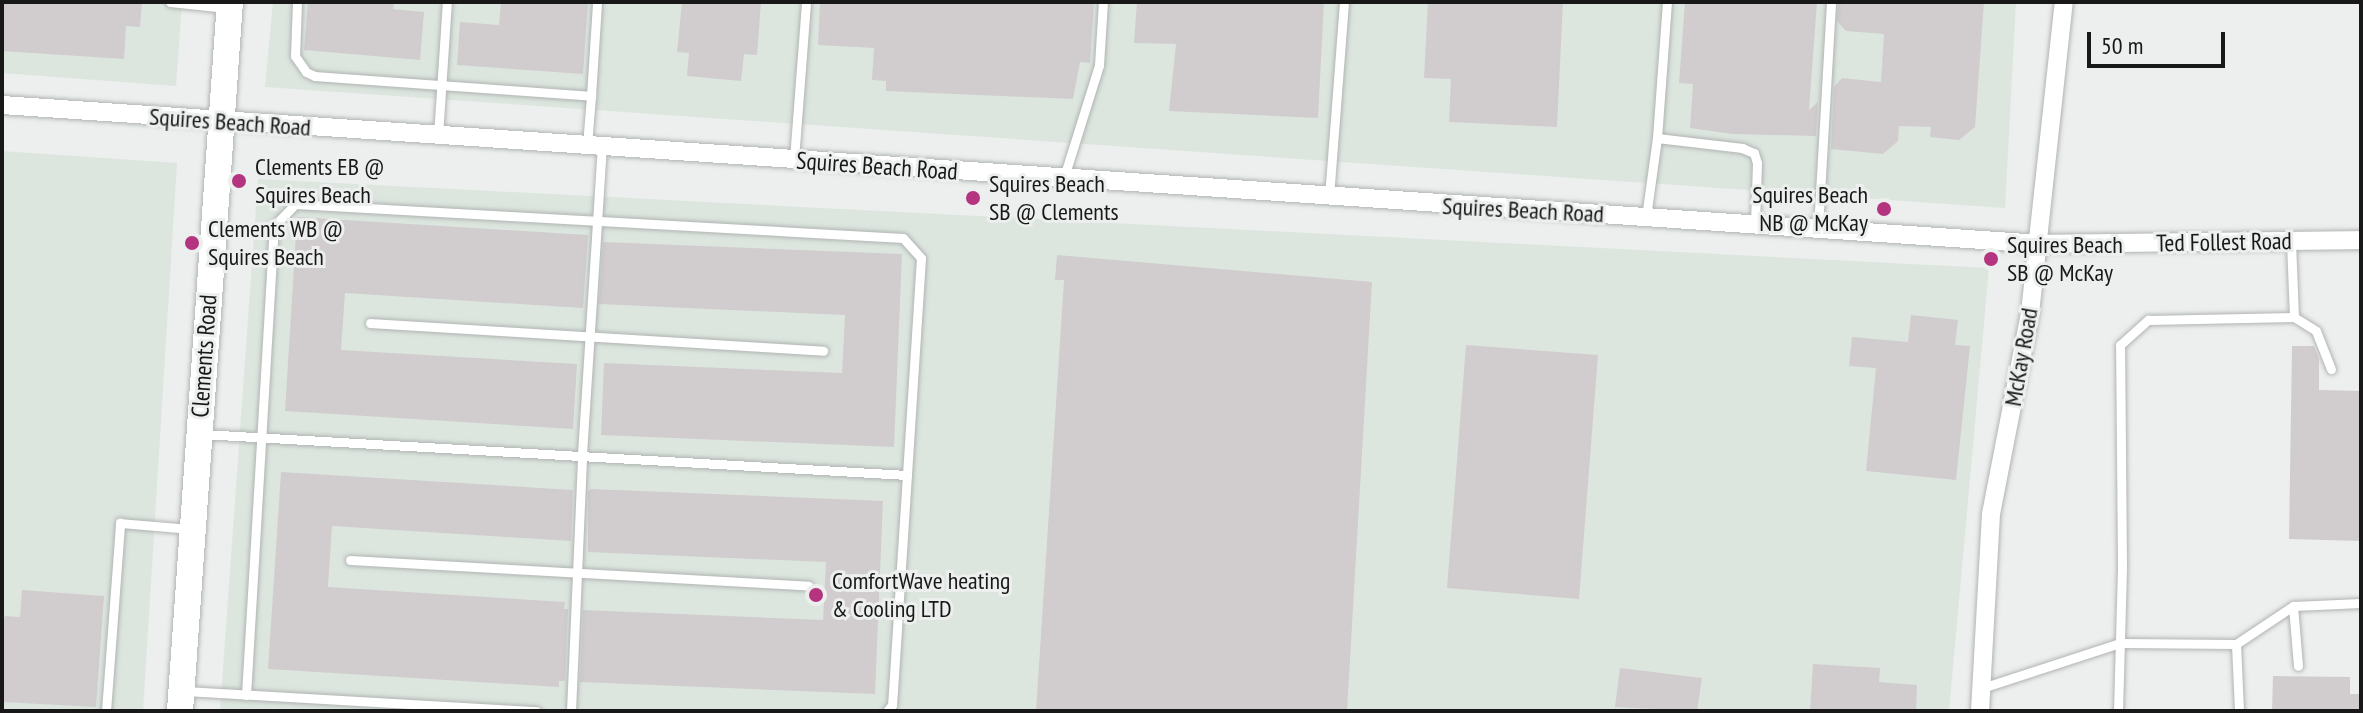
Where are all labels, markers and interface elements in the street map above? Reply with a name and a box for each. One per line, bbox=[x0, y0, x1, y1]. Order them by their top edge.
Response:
scale bar bbox=[2091, 16, 2229, 66]
text: 50 m bbox=[2101, 30, 2143, 61]
street label: Squires Beach Road bbox=[148, 102, 312, 142]
street label: Squires Beach Road bbox=[795, 146, 959, 186]
place label: Clements EB @ Squires Beach bbox=[255, 153, 385, 209]
place label: Squires Beach SB @ Clements bbox=[989, 170, 1119, 226]
marker: Clements EB @ Squires Beach bbox=[230, 172, 248, 190]
place label: Squires Beach NB @ McKay bbox=[1752, 181, 1868, 237]
marker: Squires Beach SB @ Clements bbox=[964, 189, 982, 207]
street label: Squires Beach Road bbox=[1441, 191, 1605, 229]
marker: Squires Beach NB @ McKay bbox=[1875, 200, 1893, 218]
place label: Clements WB @ Squires Beach bbox=[208, 215, 343, 271]
street label: Ted Follest Road bbox=[2156, 226, 2292, 258]
place label: Squires Beach SB @ McKay bbox=[2007, 231, 2123, 287]
marker: Clements WB @ Squires Beach bbox=[183, 234, 201, 252]
marker: Squires Beach SB @ McKay bbox=[1982, 250, 2000, 268]
street label: Clements Road bbox=[185, 293, 223, 419]
street label: McKay Road bbox=[1998, 305, 2044, 409]
place label: ComfortWave heating & Cooling LTD bbox=[832, 567, 1010, 623]
marker: ComfortWave heating & Cooling LTD bbox=[807, 586, 825, 604]

